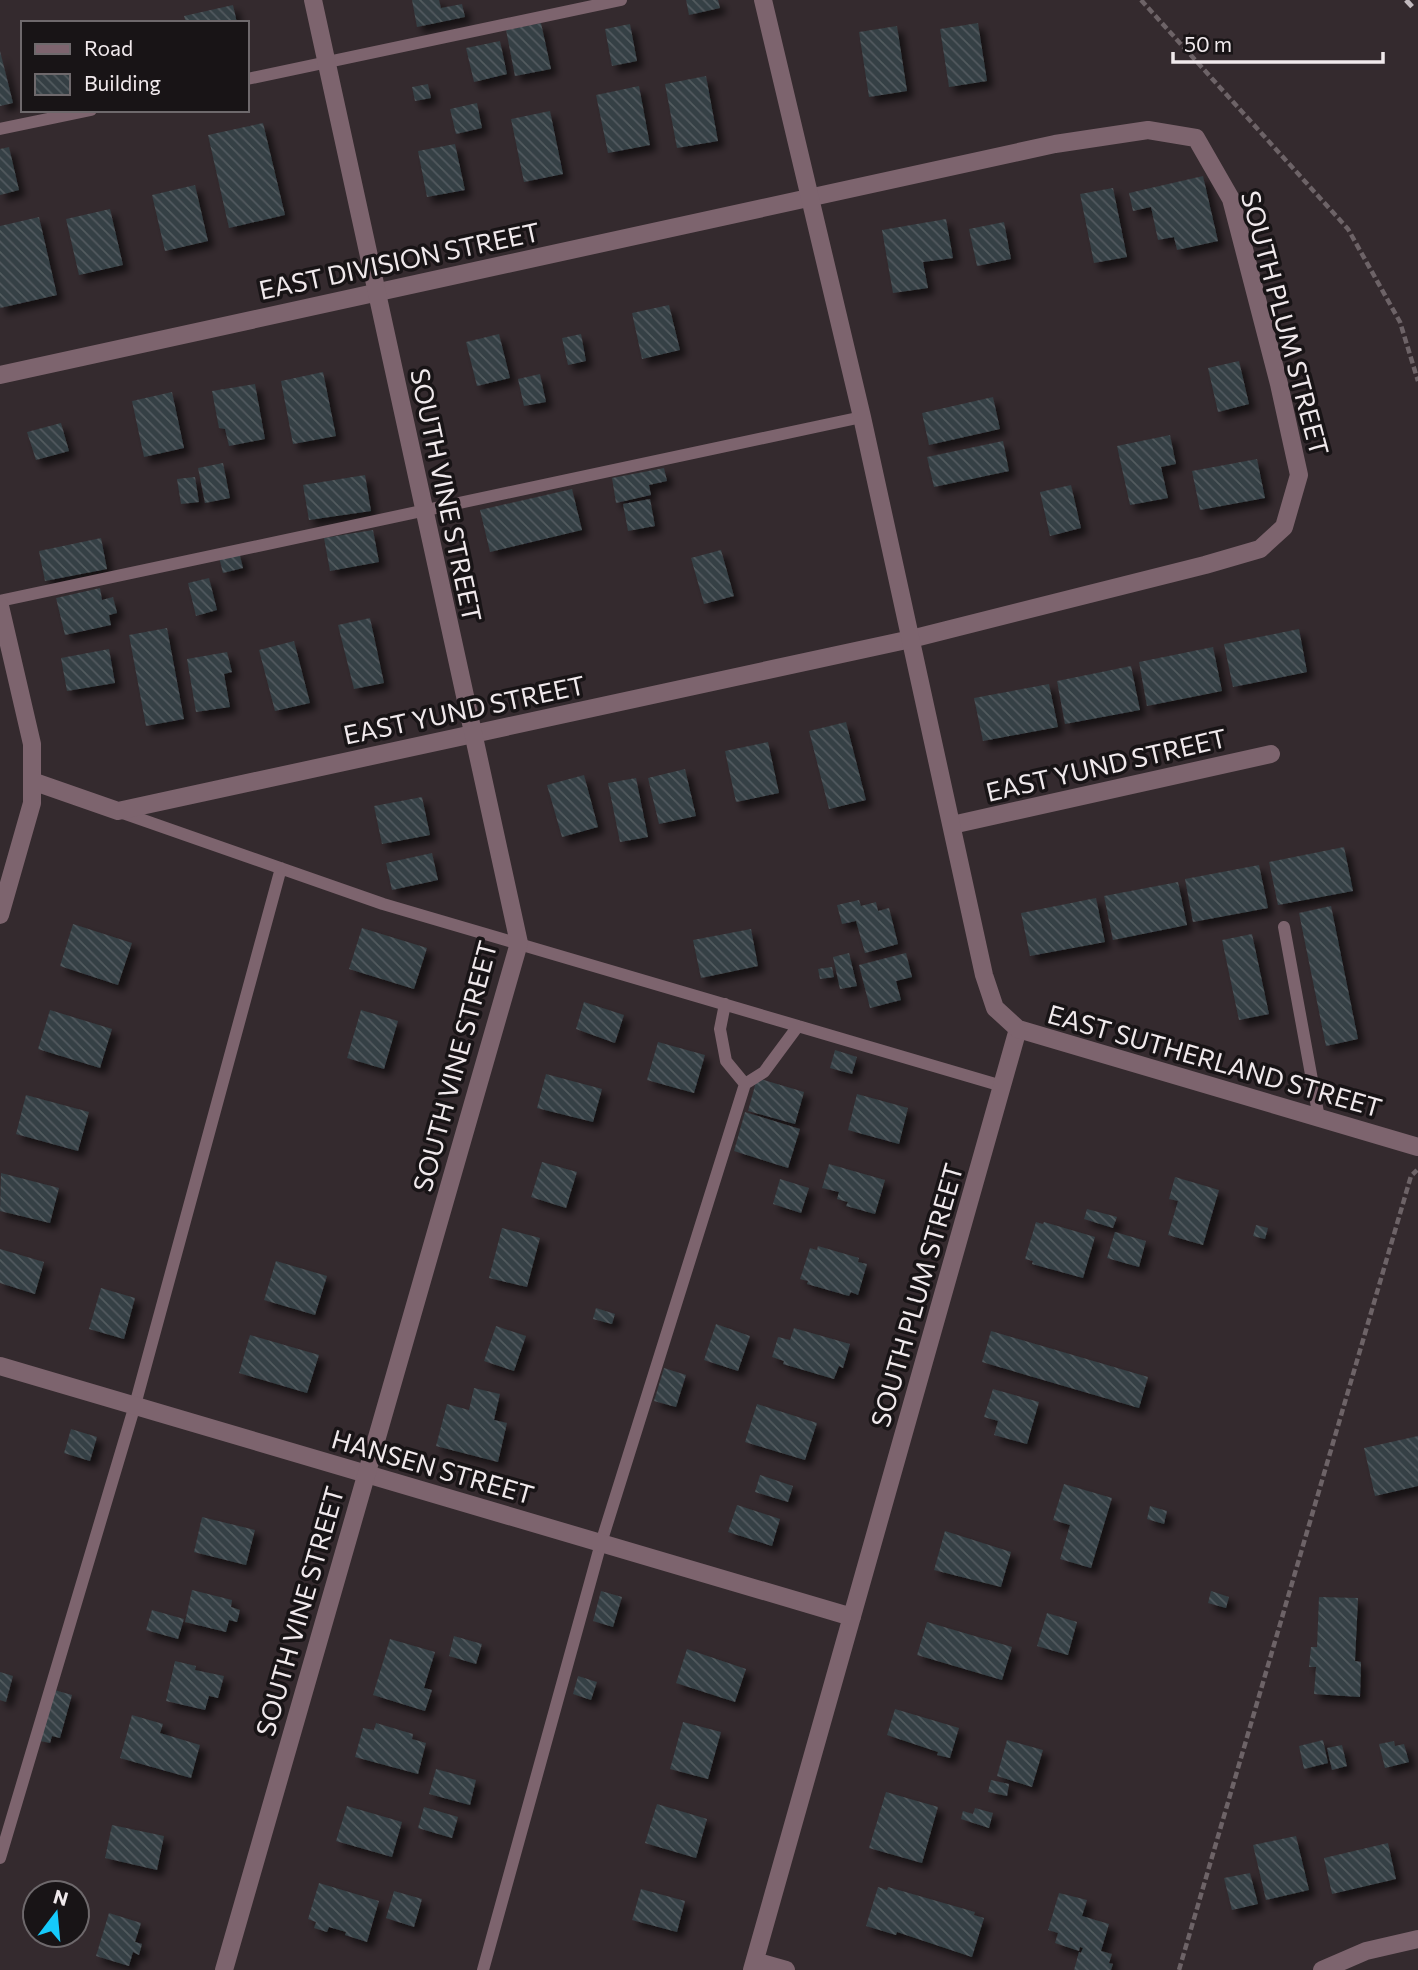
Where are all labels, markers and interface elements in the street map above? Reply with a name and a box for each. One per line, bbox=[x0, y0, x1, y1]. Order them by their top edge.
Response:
legend bbox=[21, 21, 248, 112]
scale bar bbox=[1173, 21, 1383, 65]
text: 50 m bbox=[1184, 31, 1232, 56]
text: Road bbox=[84, 35, 133, 60]
text: Building bbox=[84, 70, 161, 95]
street label: SOUTH PLUM STREET bbox=[1236, 187, 1336, 459]
street label: EAST DIVISION STREET bbox=[256, 215, 542, 305]
street label: SOUTH VINE STREET bbox=[405, 365, 489, 625]
street label: EAST YUND STREET bbox=[340, 668, 588, 750]
street label: EAST YUND STREET bbox=[983, 721, 1229, 807]
street label: SOUTH VINE STREET bbox=[406, 937, 502, 1195]
street label: EAST SUTHERLAND STREET bbox=[1044, 997, 1386, 1123]
street label: SOUTH PLUM STREET bbox=[864, 1160, 968, 1430]
street label: HANSEN STREET bbox=[328, 1422, 538, 1510]
street label: SOUTH VINE STREET bbox=[249, 1483, 349, 1739]
north arrow bbox=[21, 1879, 91, 1949]
text: N bbox=[51, 1884, 71, 1910]

